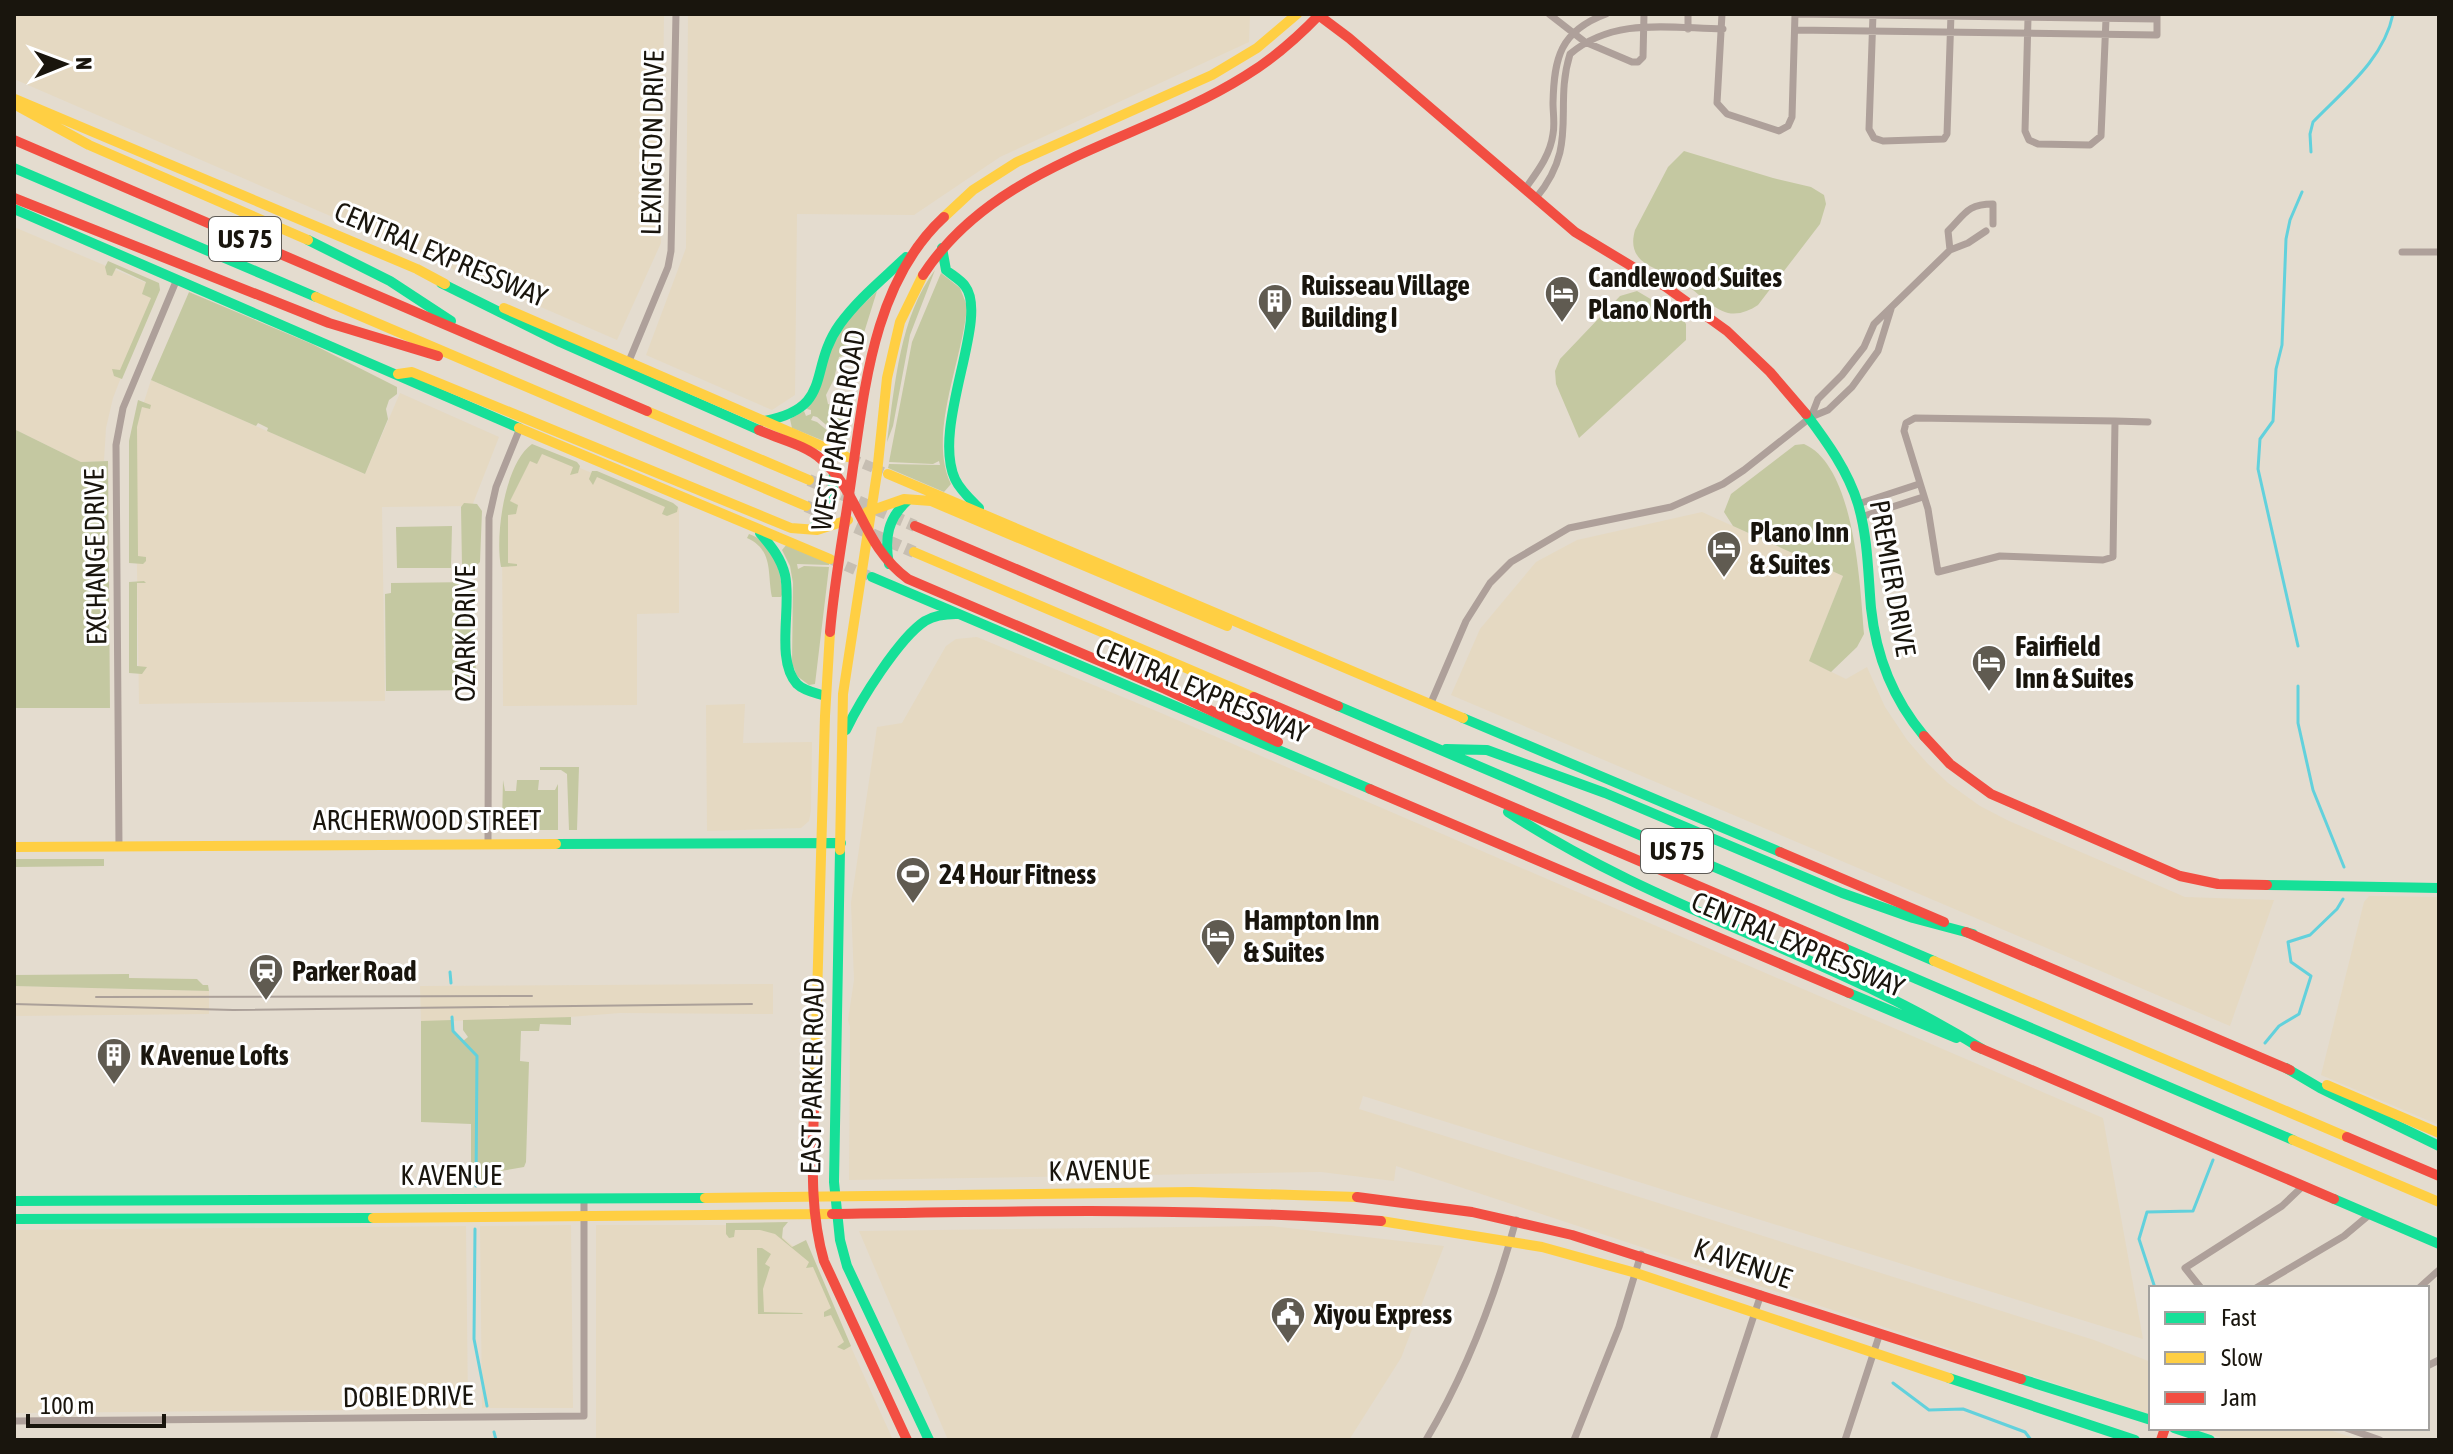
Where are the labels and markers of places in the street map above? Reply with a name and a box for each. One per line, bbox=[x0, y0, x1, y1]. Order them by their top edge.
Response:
place label: Candlewood Suites Plano North bbox=[1588, 261, 1782, 325]
place label: Ruisseau Village Building I bbox=[1301, 269, 1470, 333]
hotel icon: Candlewood Suites Plano North bbox=[1543, 274, 1581, 324]
building icon: Ruisseau Village Building I bbox=[1256, 282, 1294, 332]
place label: Plano Inn & Suites bbox=[1750, 516, 1849, 580]
hotel icon: Plano Inn & Suites bbox=[1705, 529, 1743, 579]
place label: Fairfield Inn & Suites bbox=[2015, 630, 2134, 694]
hotel icon: Fairfield Inn & Suites bbox=[1970, 643, 2008, 693]
sports icon: 24 Hour Fitness bbox=[894, 855, 932, 905]
place label: 24 Hour Fitness bbox=[939, 858, 1096, 890]
place label: Hampton Inn & Suites bbox=[1244, 904, 1379, 968]
hotel icon: Hampton Inn & Suites bbox=[1199, 917, 1237, 967]
station icon: Parker Road bbox=[247, 952, 285, 1002]
place label: Parker Road bbox=[292, 955, 416, 987]
building icon: K Avenue Lofts bbox=[95, 1036, 133, 1086]
place label: K Avenue Lofts bbox=[140, 1039, 289, 1071]
public building icon: Xiyou Express bbox=[1269, 1295, 1307, 1345]
place label: Xiyou Express bbox=[1313, 1298, 1452, 1330]

